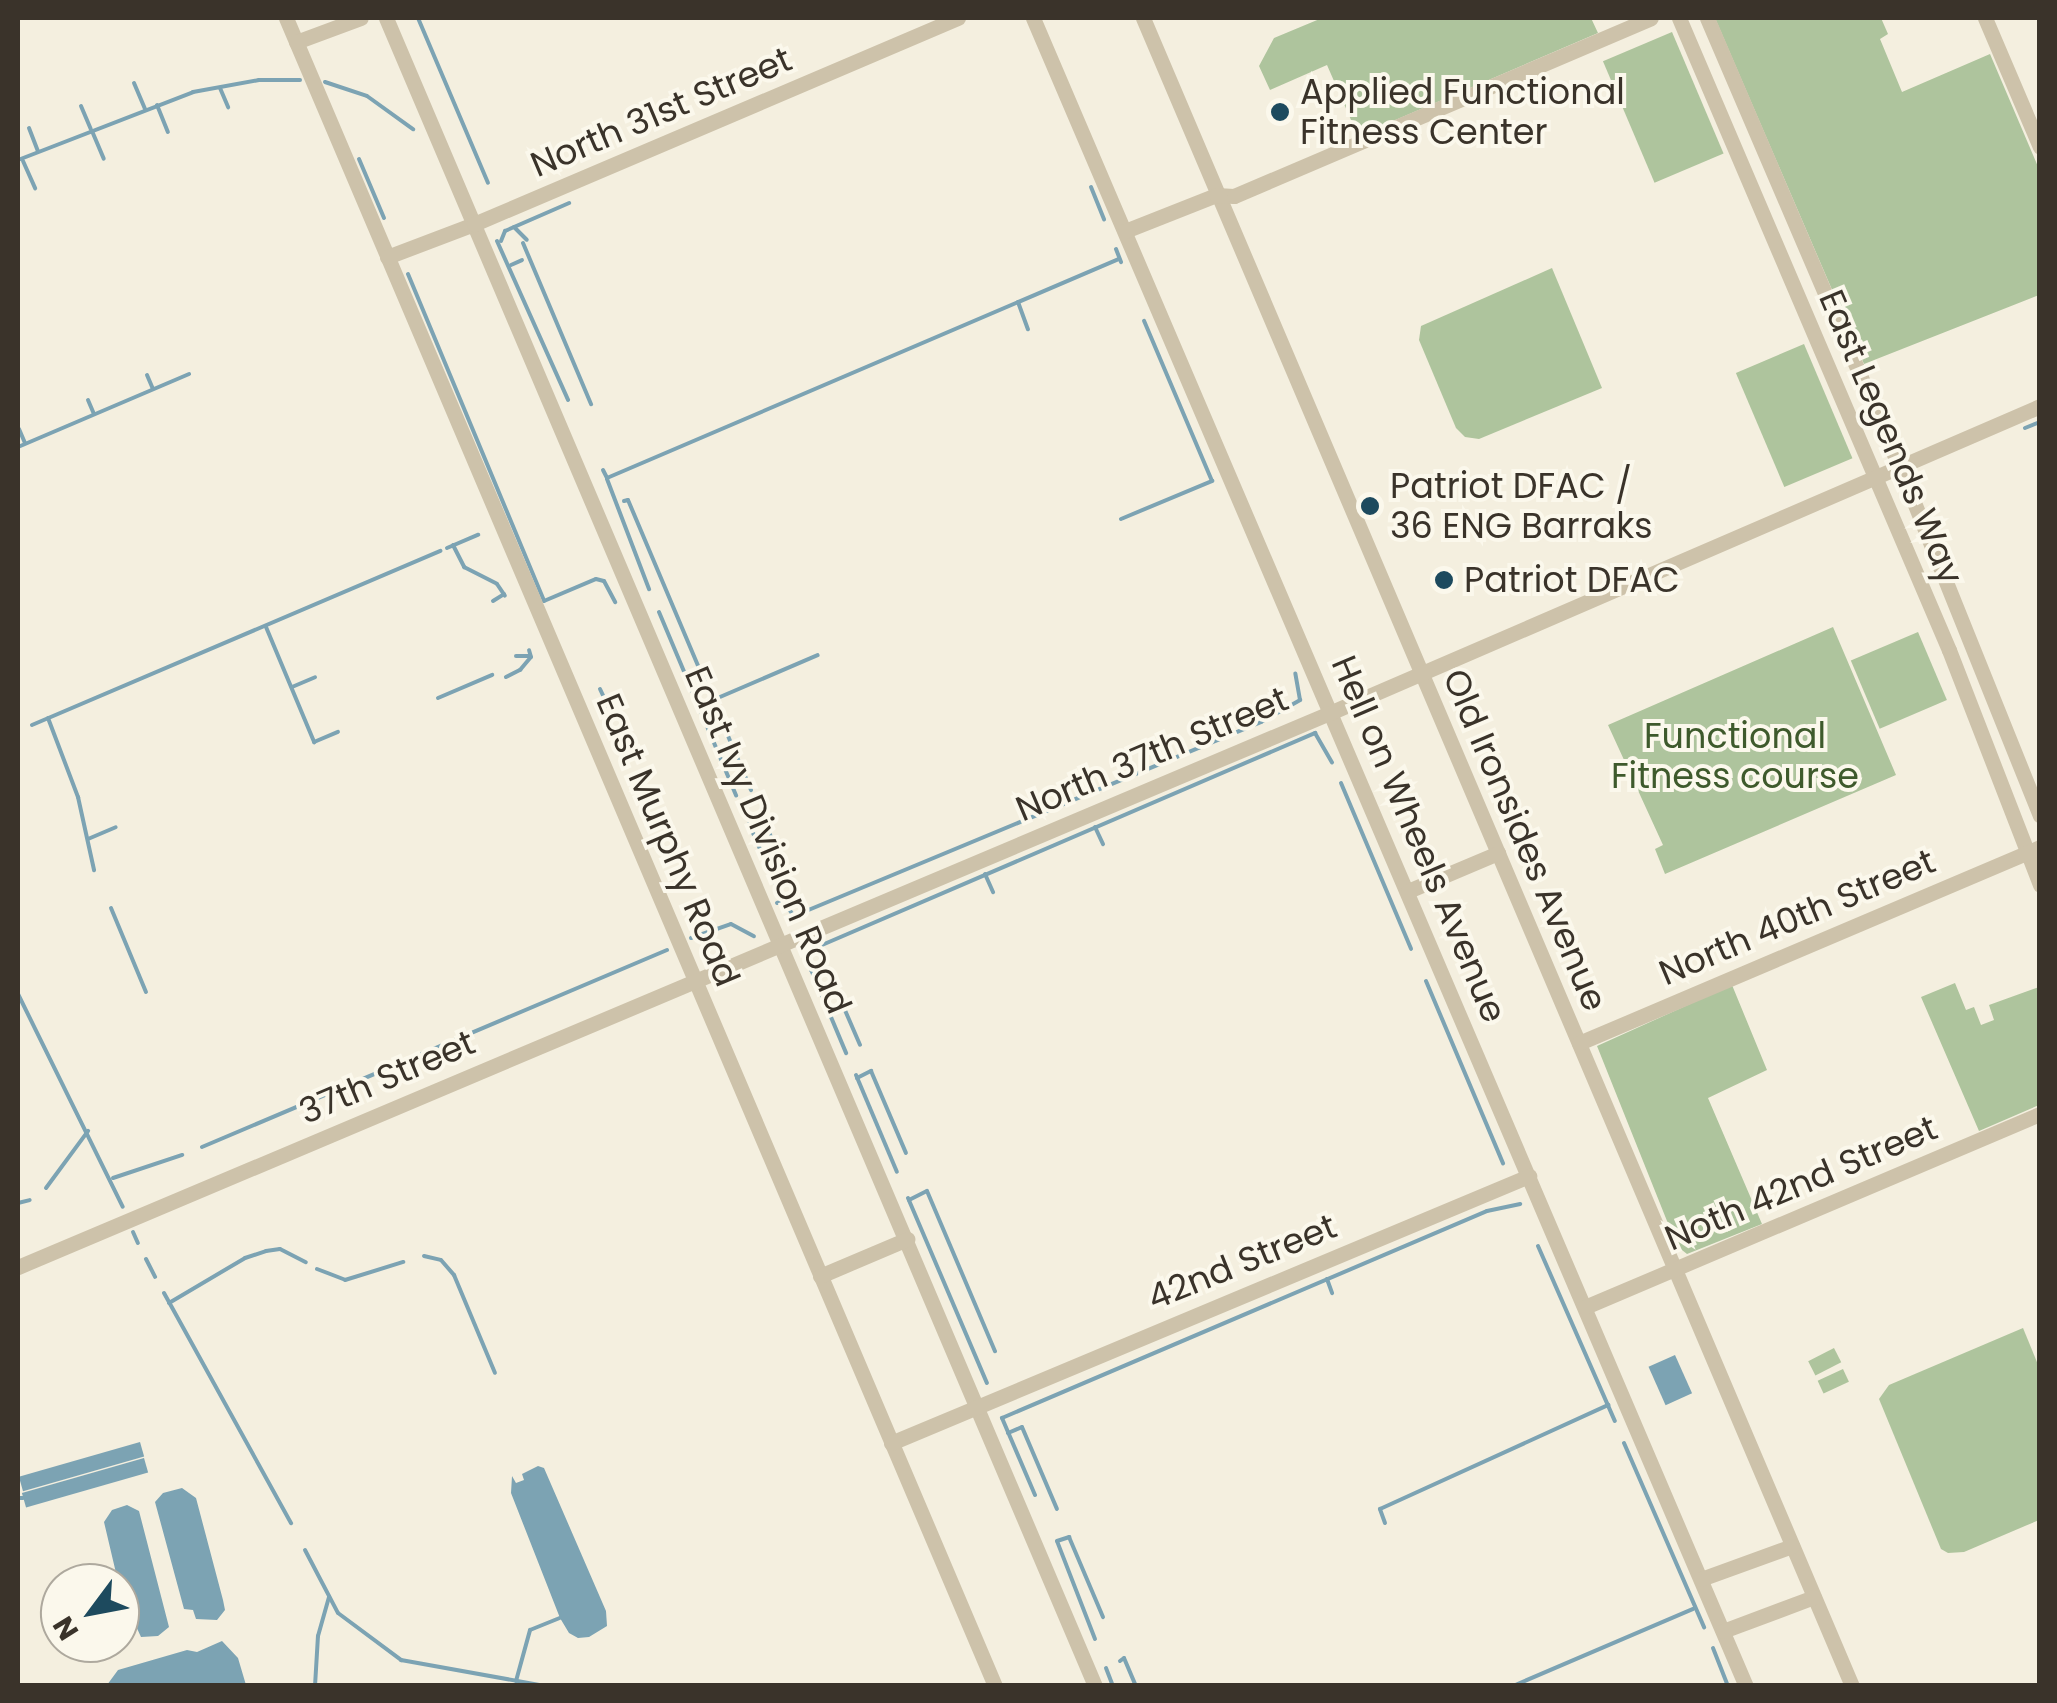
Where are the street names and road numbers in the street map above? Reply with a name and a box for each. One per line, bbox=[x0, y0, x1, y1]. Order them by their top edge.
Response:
street label: North 31st Street bbox=[524, 38, 798, 186]
street label: East Legends Way bbox=[1810, 284, 1972, 590]
street label: Hell on Wheels Avenue bbox=[1323, 649, 1515, 1029]
street label: East Ivy Division Road bbox=[676, 660, 860, 1020]
street label: Old Ironsides Avenue bbox=[1434, 663, 1616, 1017]
street label: North 37th Street bbox=[1010, 678, 1294, 830]
street label: East Murphy Road bbox=[587, 687, 749, 993]
street label: North 40th Street bbox=[1653, 840, 1941, 994]
street label: 37th Street bbox=[293, 1021, 481, 1133]
street label: Noth 42nd Street bbox=[1659, 1107, 1943, 1259]
street label: 42nd Street bbox=[1141, 1205, 1343, 1319]

